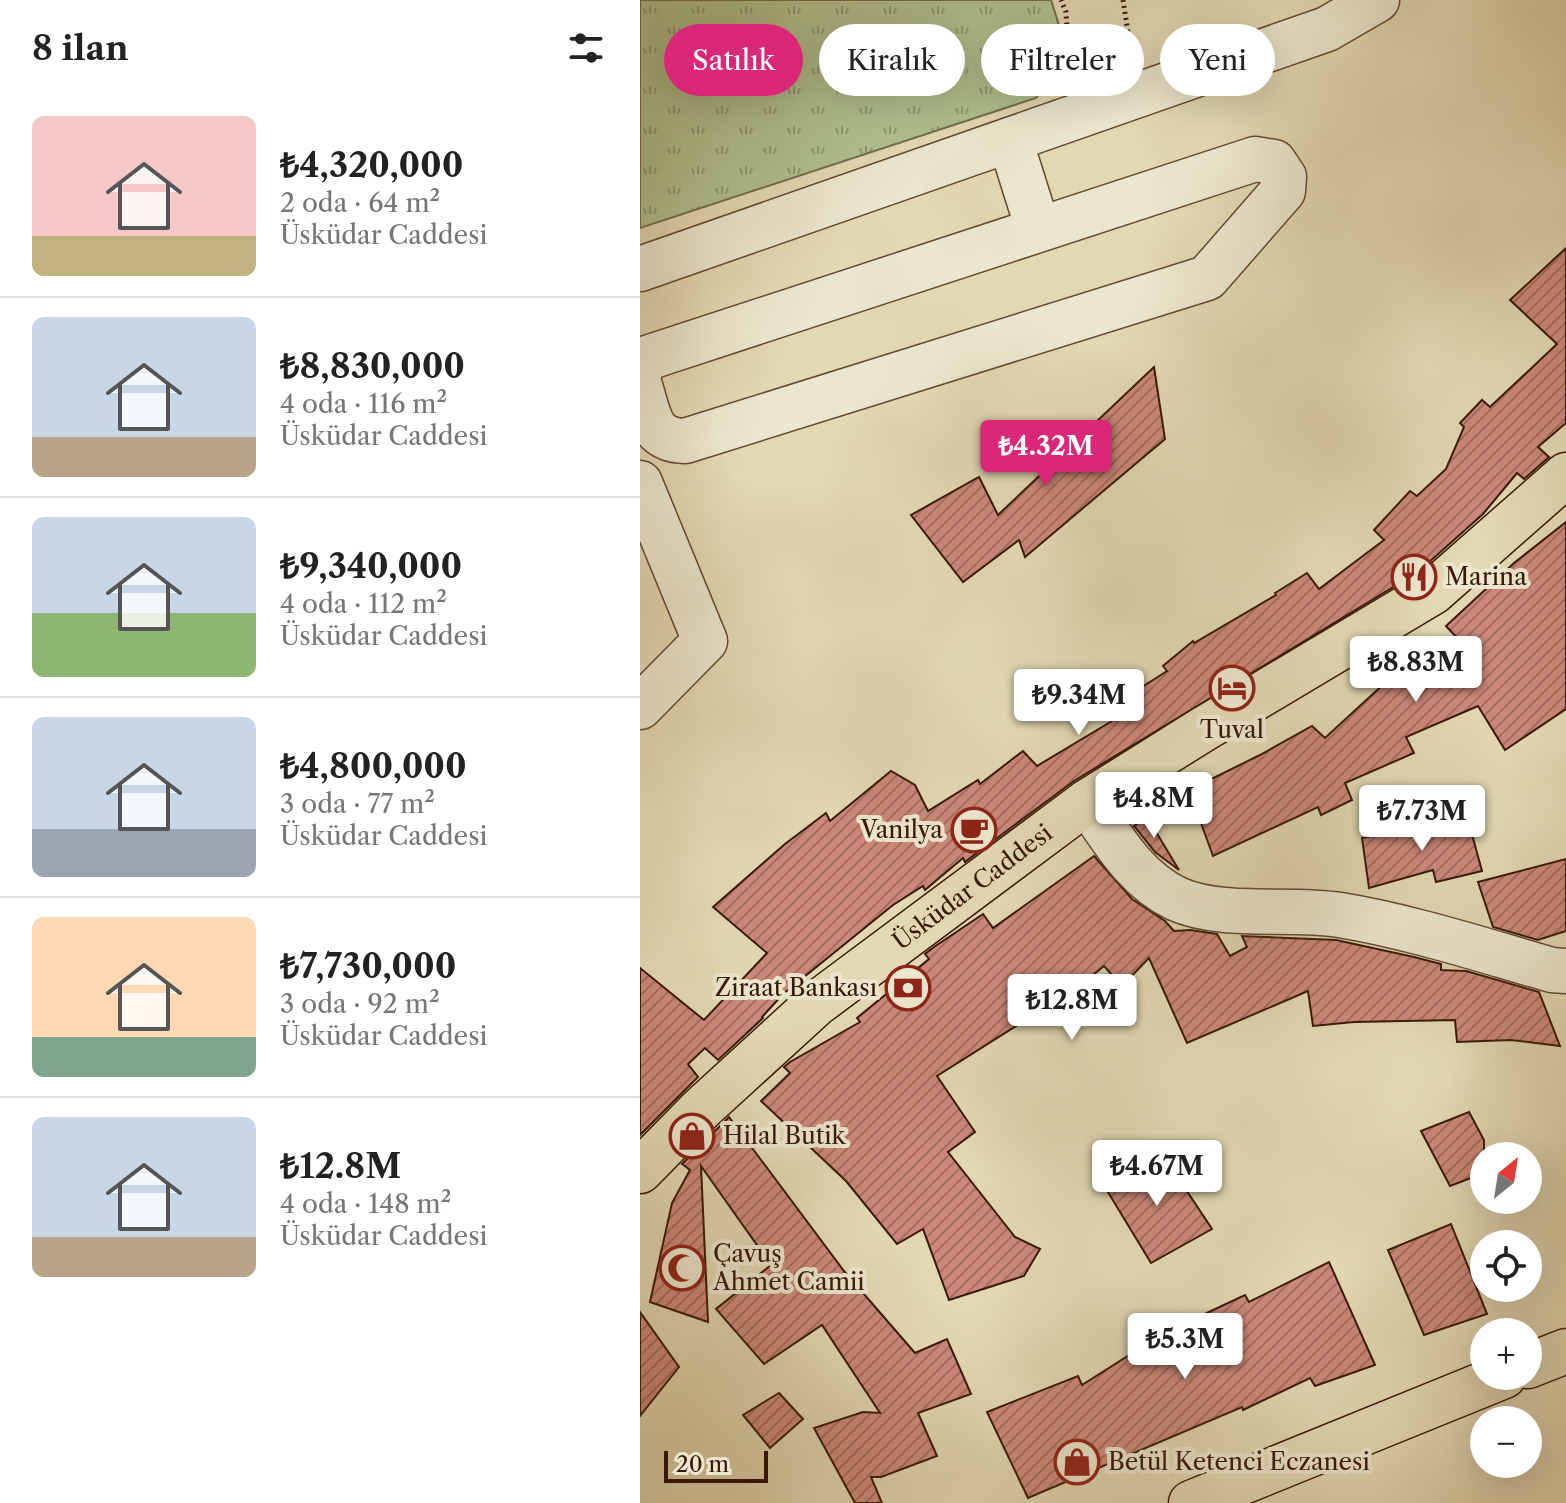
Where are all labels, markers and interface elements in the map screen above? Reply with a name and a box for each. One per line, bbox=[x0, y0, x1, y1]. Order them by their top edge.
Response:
chip: Satılık bbox=[664, 24, 803, 96]
chip: Kiralık bbox=[819, 24, 965, 96]
chip: Filtreler bbox=[981, 24, 1144, 96]
chip: Yeni bbox=[1160, 24, 1275, 96]
icon: filters bbox=[564, 26, 608, 70]
text: 8 ilan bbox=[32, 27, 129, 69]
text: ₺4,320,000 bbox=[280, 144, 463, 186]
icon: home bbox=[96, 148, 192, 244]
text: 2 oda · 64 m² bbox=[280, 187, 440, 219]
text: Üsküdar Caddesi bbox=[280, 219, 487, 251]
text: ₺8,830,000 bbox=[280, 345, 465, 387]
icon: home bbox=[96, 349, 192, 445]
text: 4 oda · 116 m² bbox=[280, 388, 447, 420]
text: Üsküdar Caddesi bbox=[280, 420, 487, 452]
pin: ₺4.32M bbox=[981, 420, 1111, 488]
text: ₺4.32M bbox=[998, 430, 1094, 462]
text: ₺9,340,000 bbox=[280, 545, 462, 587]
icon: home bbox=[96, 549, 192, 645]
restaurant icon: Marina bbox=[1390, 553, 1438, 601]
place label: Marina bbox=[1445, 562, 1527, 591]
text: 4 oda · 112 m² bbox=[280, 588, 447, 620]
text: Üsküdar Caddesi bbox=[280, 620, 487, 652]
pin: ₺8.83M bbox=[1351, 636, 1481, 704]
text: ₺8.83M bbox=[1368, 646, 1464, 678]
hotel icon: Tuval bbox=[1208, 664, 1256, 712]
pin: ₺9.34M bbox=[1014, 669, 1144, 737]
text: ₺9.34M bbox=[1032, 679, 1126, 711]
place label: Tuval bbox=[1200, 715, 1264, 744]
text: ₺4,800,000 bbox=[280, 745, 467, 787]
icon: home bbox=[96, 749, 192, 845]
pin: ₺4.8M bbox=[1098, 772, 1210, 840]
text: ₺4.8M bbox=[1113, 782, 1195, 814]
pin: ₺7.73M bbox=[1357, 785, 1487, 853]
text: 3 oda · 77 m² bbox=[280, 788, 435, 820]
text: ₺7.73M bbox=[1377, 795, 1467, 827]
cafe icon: Vanilya bbox=[950, 806, 998, 854]
place label: Vanilya bbox=[860, 815, 943, 844]
street label: Üsküdar Caddesi bbox=[887, 818, 1058, 956]
text: Üsküdar Caddesi bbox=[280, 820, 487, 852]
text: ₺7,730,000 bbox=[280, 945, 456, 987]
icon: home bbox=[96, 949, 192, 1045]
bank icon: Ziraat Bankası bbox=[884, 964, 932, 1012]
place label: Ziraat Bankası bbox=[715, 973, 877, 1002]
pin: ₺12.8M bbox=[1007, 974, 1137, 1042]
text: ₺12.8M bbox=[1026, 984, 1118, 1016]
text: 3 oda · 92 m² bbox=[280, 988, 440, 1020]
text: Üsküdar Caddesi bbox=[280, 1020, 487, 1052]
shop icon: Hilal Butik bbox=[668, 1112, 716, 1160]
place label: Hilal Butik bbox=[723, 1121, 847, 1150]
pin: ₺4.67M bbox=[1092, 1140, 1222, 1208]
north arrow bbox=[1470, 1142, 1542, 1214]
map controls bbox=[1470, 1142, 1542, 1478]
text: ₺12.8M bbox=[280, 1145, 401, 1187]
icon: home bbox=[96, 1149, 192, 1245]
text: ₺4.67M bbox=[1110, 1150, 1204, 1182]
text: 4 oda · 148 m² bbox=[280, 1188, 451, 1220]
text: Üsküdar Caddesi bbox=[280, 1220, 487, 1252]
button: locate bbox=[1470, 1230, 1542, 1302]
place label: Çavuş Ahmet Camii bbox=[712, 1239, 865, 1296]
mosque icon: Çavuş Ahmet Camii bbox=[658, 1244, 706, 1292]
pin: ₺5.3M bbox=[1129, 1313, 1241, 1381]
button: + bbox=[1470, 1318, 1542, 1390]
text: ₺5.3M bbox=[1146, 1323, 1224, 1355]
button: − bbox=[1470, 1406, 1542, 1478]
shop icon: Betül Ketenci Eczanesi bbox=[1053, 1438, 1101, 1486]
scale bar bbox=[664, 1447, 768, 1483]
place label: Betül Ketenci Eczanesi bbox=[1108, 1447, 1370, 1476]
text: 20 m bbox=[676, 1451, 729, 1478]

